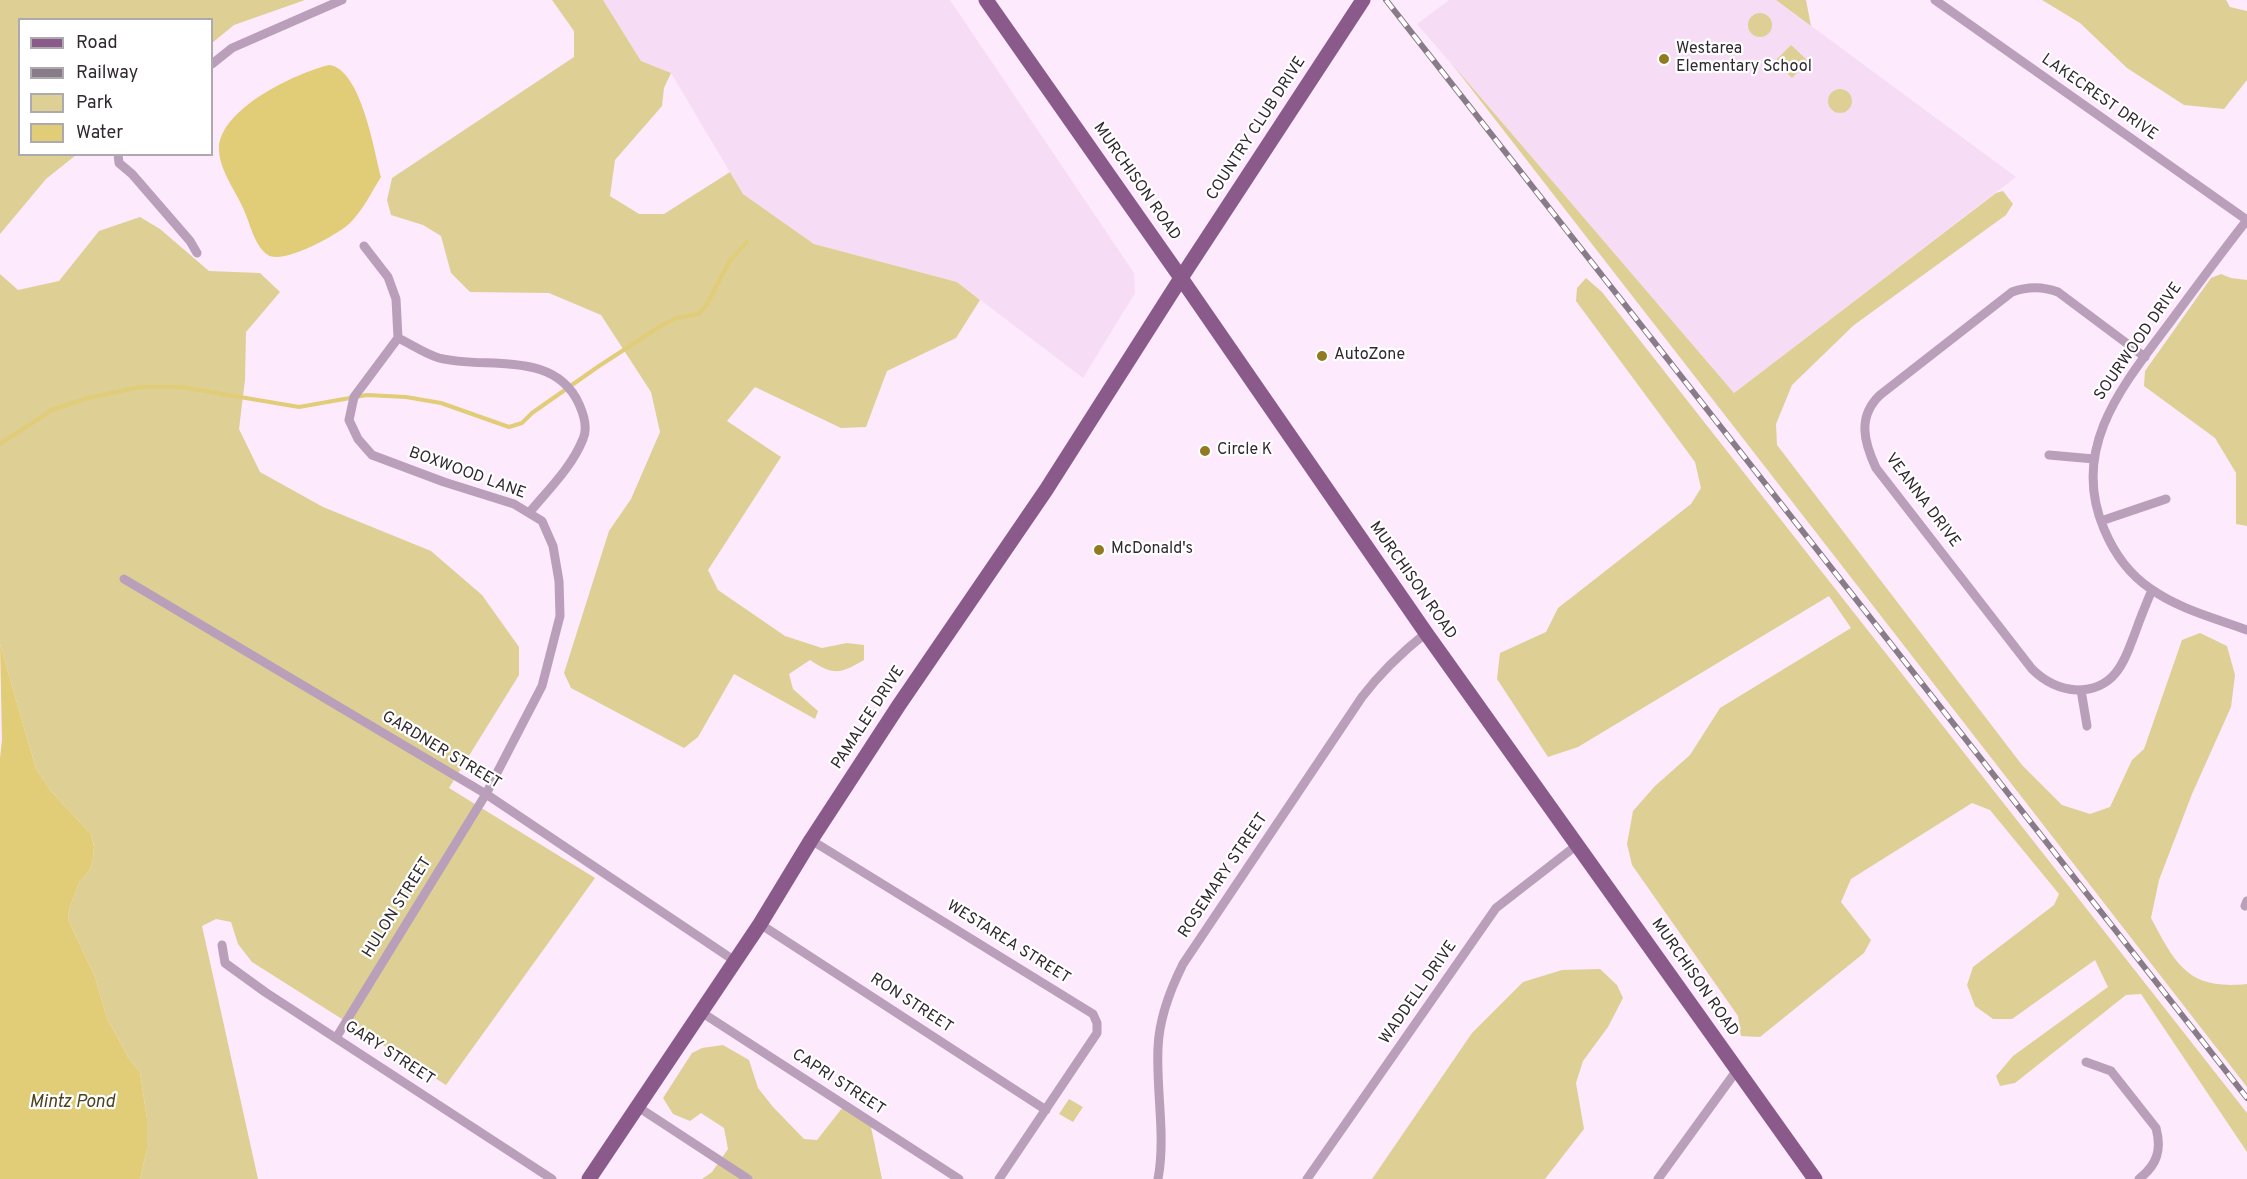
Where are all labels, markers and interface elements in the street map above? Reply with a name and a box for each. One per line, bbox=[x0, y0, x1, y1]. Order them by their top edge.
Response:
legend bbox=[18, 18, 213, 156]
text: Road bbox=[76, 32, 118, 55]
place label: Westarea Elementary School bbox=[1676, 40, 1812, 78]
street label: LAKECREST DRIVE bbox=[2037, 51, 2161, 145]
marker: Westarea Elementary School bbox=[1657, 52, 1671, 66]
street label: COUNTRY CLUB DRIVE bbox=[1203, 53, 1311, 205]
text: Railway bbox=[76, 62, 138, 85]
text: Park bbox=[76, 92, 113, 115]
street label: MURCHISON ROAD bbox=[1088, 119, 1184, 245]
text: Water bbox=[76, 122, 123, 145]
street label: SOURWOOD DRIVE bbox=[2091, 279, 2187, 405]
place label: AutoZone bbox=[1334, 346, 1405, 366]
marker: AutoZone bbox=[1315, 349, 1329, 363]
place label: Circle K bbox=[1217, 441, 1272, 461]
street label: BOXWOOD LANE bbox=[406, 444, 528, 504]
marker: Circle K bbox=[1198, 444, 1212, 458]
street label: VEANNA DRIVE bbox=[1880, 450, 1964, 552]
street label: MURCHISON ROAD bbox=[1364, 518, 1460, 644]
place label: McDonald's bbox=[1111, 540, 1193, 560]
marker: McDonald's bbox=[1092, 543, 1106, 557]
street label: PAMALEE DRIVE bbox=[828, 663, 910, 773]
street label: GARDNER STREET bbox=[378, 708, 504, 794]
street label: ROSEMARY STREET bbox=[1175, 810, 1273, 942]
street label: HULON STREET bbox=[359, 854, 437, 962]
street label: WESTAREA STREET bbox=[942, 897, 1074, 989]
street label: MURCHISON ROAD bbox=[1646, 915, 1742, 1041]
street label: WADDELL DRIVE bbox=[1376, 938, 1462, 1048]
street label: RON STREET bbox=[866, 970, 956, 1038]
street label: GARY STREET bbox=[340, 1018, 438, 1090]
street label: CAPRI STREET bbox=[788, 1046, 888, 1120]
water label: Mintz Pond bbox=[29, 1092, 115, 1114]

